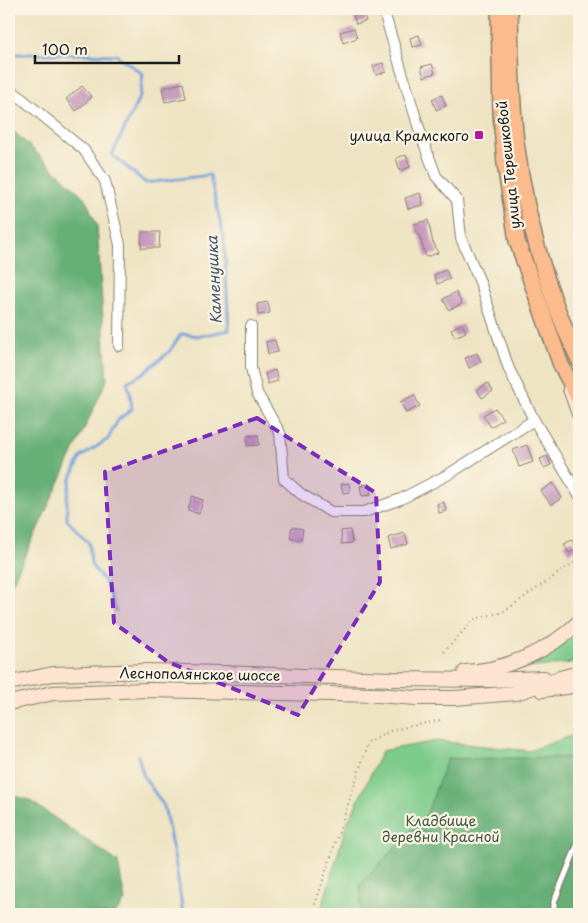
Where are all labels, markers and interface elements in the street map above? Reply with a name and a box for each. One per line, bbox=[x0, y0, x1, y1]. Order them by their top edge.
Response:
scale bar bbox=[35, 32, 179, 64]
text: 100 m bbox=[42, 37, 88, 60]
street label: улица Терешковой bbox=[491, 100, 525, 230]
place label: улица Крамского bbox=[349, 125, 469, 146]
marker: улица Крамского bbox=[473, 129, 485, 141]
water label: Каменушка bbox=[199, 235, 227, 325]
street label: Леснополянское шоссе bbox=[119, 662, 281, 686]
park label: Кладбище деревни Красной bbox=[382, 810, 500, 847]

